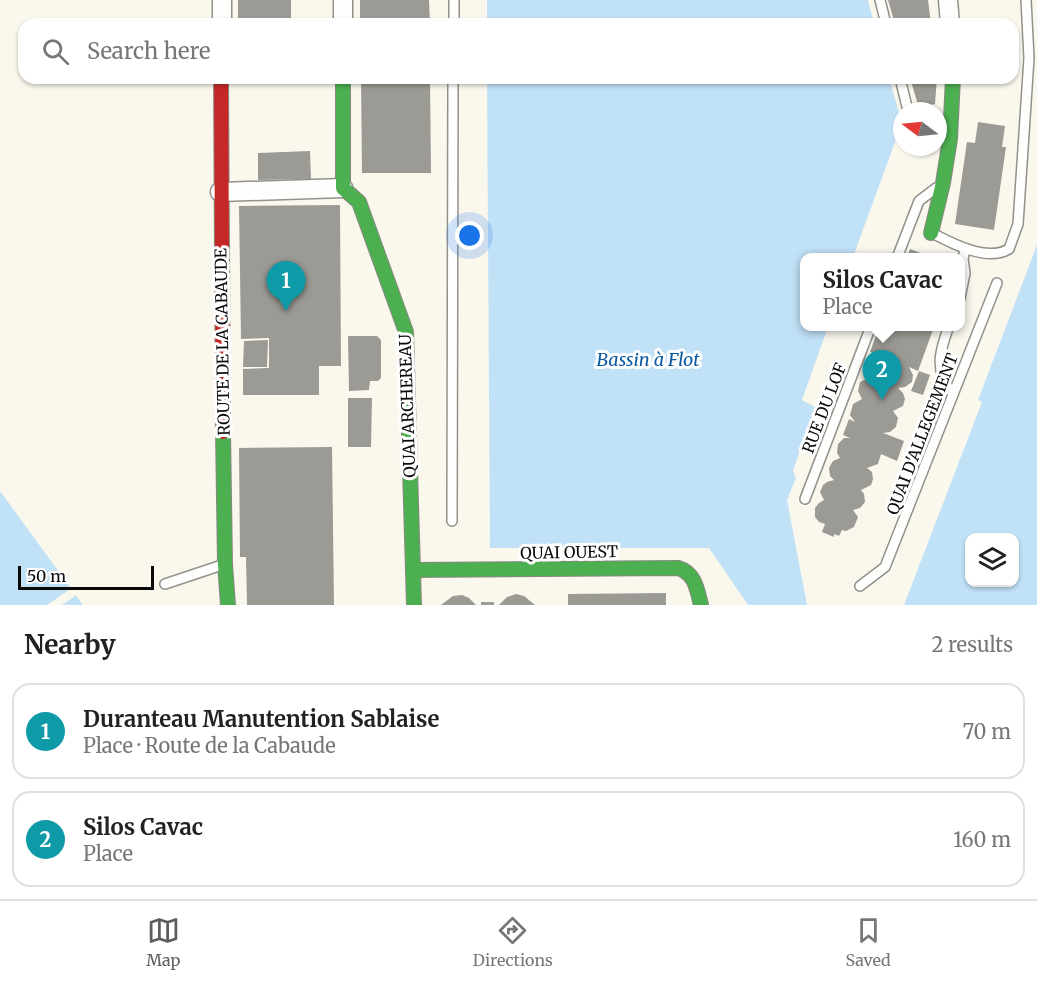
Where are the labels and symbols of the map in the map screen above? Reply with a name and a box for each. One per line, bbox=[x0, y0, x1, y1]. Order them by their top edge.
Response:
north arrow bbox=[893, 102, 947, 156]
your location bbox=[455, 221, 484, 250]
street label: ROUTE DE LA CABAUDE bbox=[210, 247, 234, 436]
pin: 1 bbox=[266, 262, 306, 311]
street label: QUAI ARCHEREAU bbox=[394, 334, 420, 478]
water label: Bassin à Flot bbox=[596, 348, 700, 371]
pin: 2 bbox=[862, 350, 902, 400]
street label: QUAI D'ALLEGEMENT bbox=[882, 350, 962, 518]
street label: RUE DU LOF bbox=[798, 360, 850, 456]
street label: QUAI OUEST bbox=[520, 541, 618, 563]
scale bar bbox=[18, 563, 154, 590]

